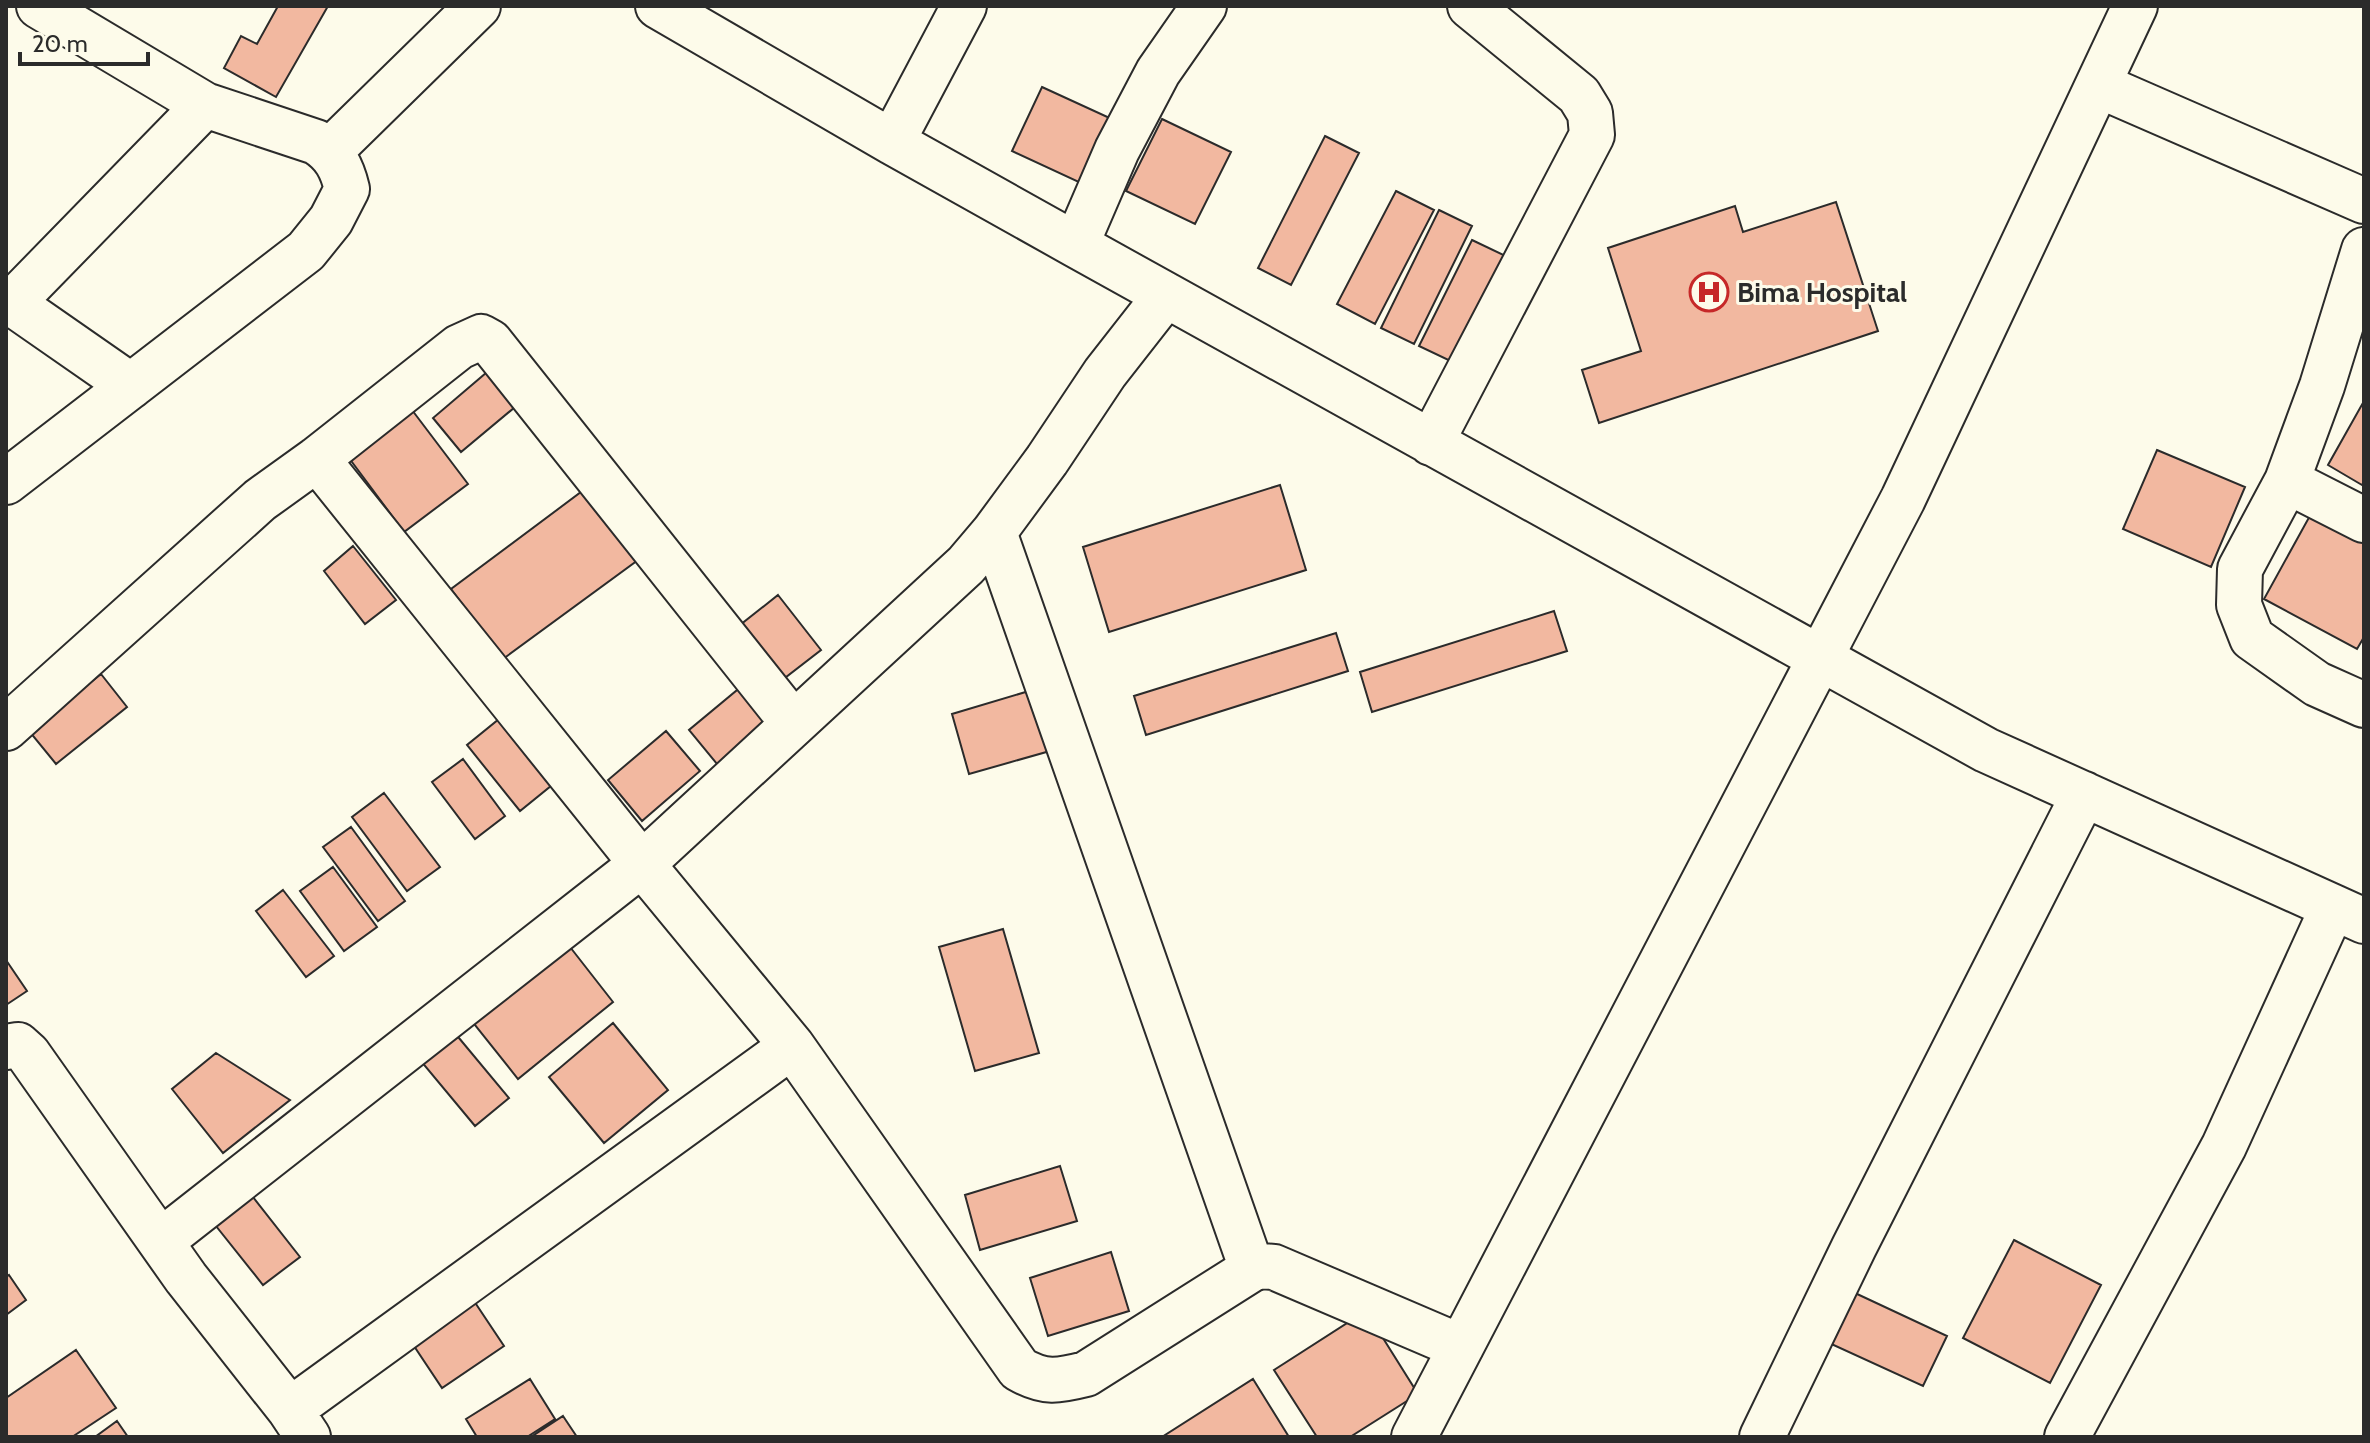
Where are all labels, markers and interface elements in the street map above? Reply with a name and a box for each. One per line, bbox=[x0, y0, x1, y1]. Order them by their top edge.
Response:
scale bar bbox=[20, 16, 148, 66]
text: 20 m bbox=[32, 29, 88, 58]
hospital icon: Bima Hospital bbox=[1688, 271, 1730, 313]
place label: Bima Hospital bbox=[1737, 275, 1907, 309]

